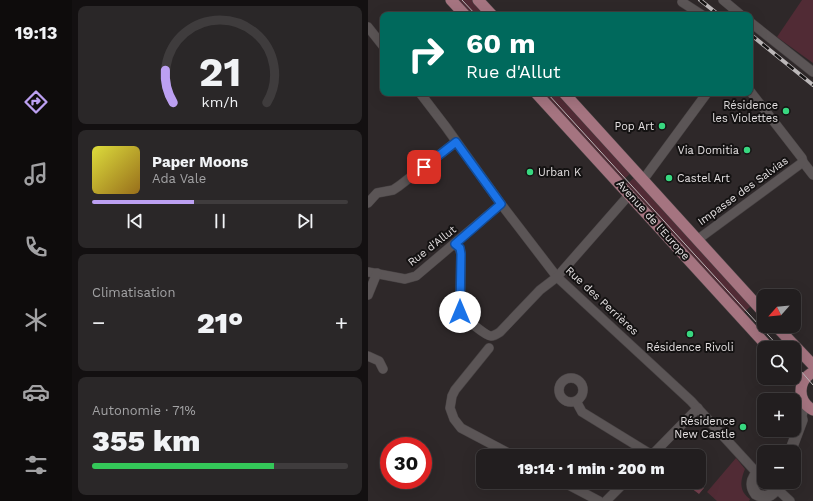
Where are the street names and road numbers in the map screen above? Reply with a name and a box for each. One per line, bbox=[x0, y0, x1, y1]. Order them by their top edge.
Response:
street label: Impasse des Salvias bbox=[695, 154, 791, 228]
street label: Avenue de l'Europe bbox=[614, 177, 692, 263]
street label: Rue d'Allut bbox=[405, 223, 459, 269]
street label: Rue des Perrières bbox=[563, 264, 641, 338]

